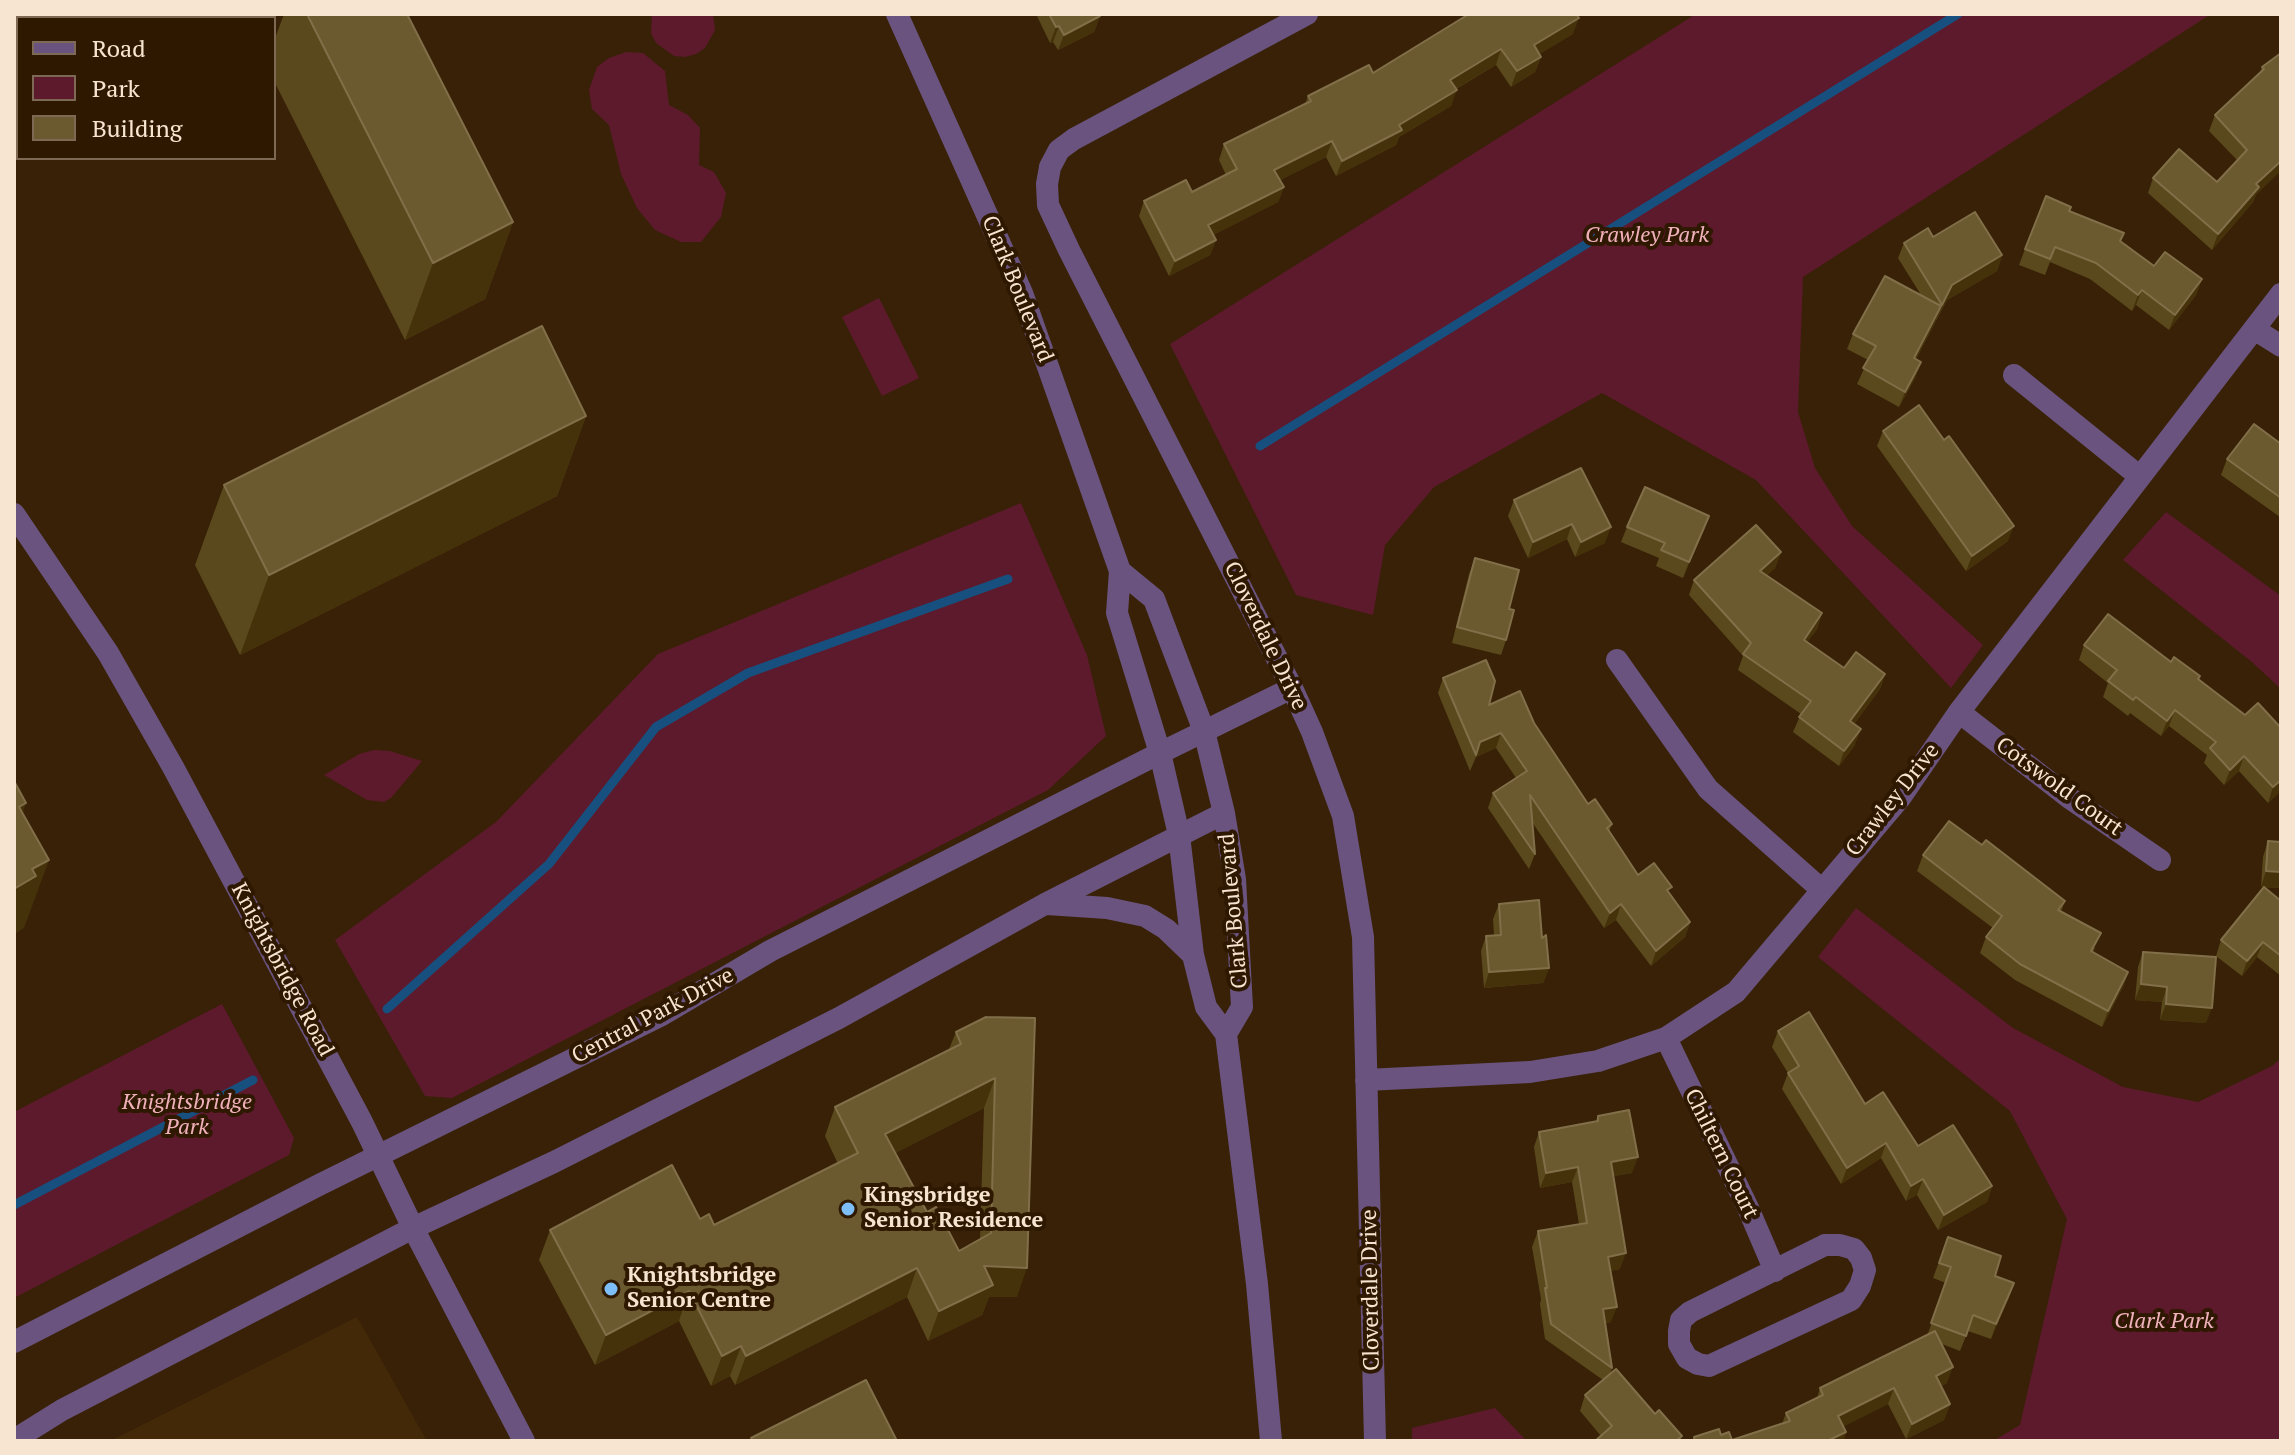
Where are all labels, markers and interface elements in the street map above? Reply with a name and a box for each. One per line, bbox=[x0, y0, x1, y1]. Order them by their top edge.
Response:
legend bbox=[16, 16, 276, 160]
text: Road bbox=[92, 32, 146, 64]
text: Park bbox=[92, 72, 140, 104]
text: Building bbox=[92, 112, 182, 144]
street label: Clark Boulevard bbox=[976, 212, 1058, 366]
park label: Crawley Park bbox=[1585, 223, 1709, 249]
street label: Cloverdale Drive bbox=[1218, 558, 1312, 714]
street label: Cotswold Court bbox=[1990, 732, 2128, 842]
street label: Crawley Drive bbox=[1841, 738, 1945, 862]
street label: Clark Boulevard bbox=[1214, 832, 1254, 990]
street label: Knightsbridge Road bbox=[225, 879, 339, 1061]
street label: Central Park Drive bbox=[568, 962, 738, 1070]
street label: Chiltern Court bbox=[1678, 1085, 1764, 1223]
park label: Knightsbridge Park bbox=[122, 1090, 252, 1142]
place label: Kingsbridge Senior Residence bbox=[864, 1183, 1043, 1234]
marker: Kingsbridge Senior Residence bbox=[839, 1200, 857, 1218]
street label: Cloverdale Drive bbox=[1356, 1209, 1386, 1371]
place label: Knightsbridge Senior Centre bbox=[627, 1263, 776, 1314]
marker: Knightsbridge Senior Centre bbox=[602, 1280, 620, 1298]
park label: Clark Park bbox=[2114, 1309, 2214, 1335]

